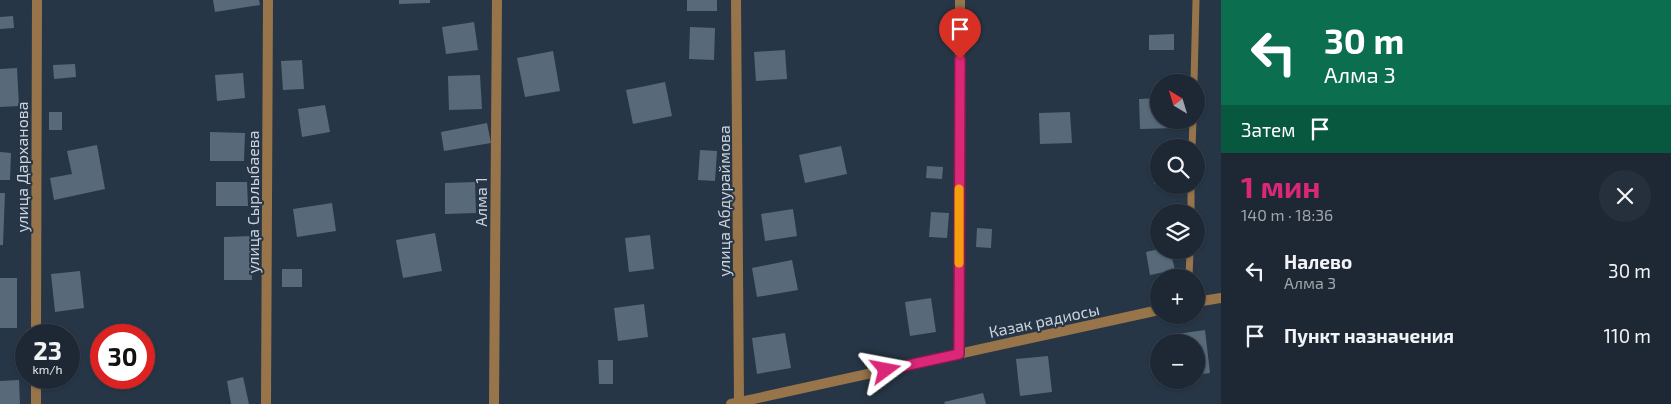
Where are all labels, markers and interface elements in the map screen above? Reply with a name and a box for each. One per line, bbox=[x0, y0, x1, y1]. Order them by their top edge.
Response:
pin bbox=[939, 8, 981, 59]
icon: arrive bbox=[946, 15, 974, 43]
text: 30 m bbox=[1324, 19, 1404, 61]
icon: left bbox=[1241, 20, 1306, 85]
text: Алма 3 bbox=[1324, 61, 1396, 87]
north arrow bbox=[1150, 74, 1205, 129]
map controls bbox=[1150, 74, 1205, 389]
street label: улица Дарханова bbox=[12, 102, 32, 232]
icon: arrive bbox=[1306, 115, 1334, 143]
text: Затем bbox=[1241, 118, 1296, 141]
street label: улица Абдураймова bbox=[714, 125, 734, 277]
street label: улица Сырлыбаева bbox=[243, 130, 263, 274]
button: search bbox=[1150, 139, 1205, 194]
text: 1 мин bbox=[1241, 168, 1320, 204]
button: close bbox=[1599, 170, 1651, 222]
street label: Алма 1 bbox=[471, 177, 490, 227]
button: layers bbox=[1150, 204, 1205, 259]
text: 140 m · 18:36 bbox=[1241, 205, 1333, 224]
text: Налево bbox=[1284, 250, 1352, 273]
icon: left bbox=[1241, 257, 1269, 285]
text: 30 m bbox=[1608, 259, 1651, 282]
button: + bbox=[1150, 269, 1205, 324]
text: Алма 3 bbox=[1284, 273, 1336, 292]
street label: Казак радиосы bbox=[987, 299, 1101, 341]
icon: arrive bbox=[1241, 322, 1269, 350]
speed limit sign: 30 bbox=[90, 324, 155, 389]
text: Пункт назначения bbox=[1284, 324, 1454, 347]
text: 110 m bbox=[1604, 324, 1651, 347]
button: − bbox=[1150, 334, 1205, 389]
text: 23 bbox=[33, 335, 62, 365]
position arrow bbox=[859, 343, 911, 395]
text: km/h bbox=[33, 362, 62, 376]

